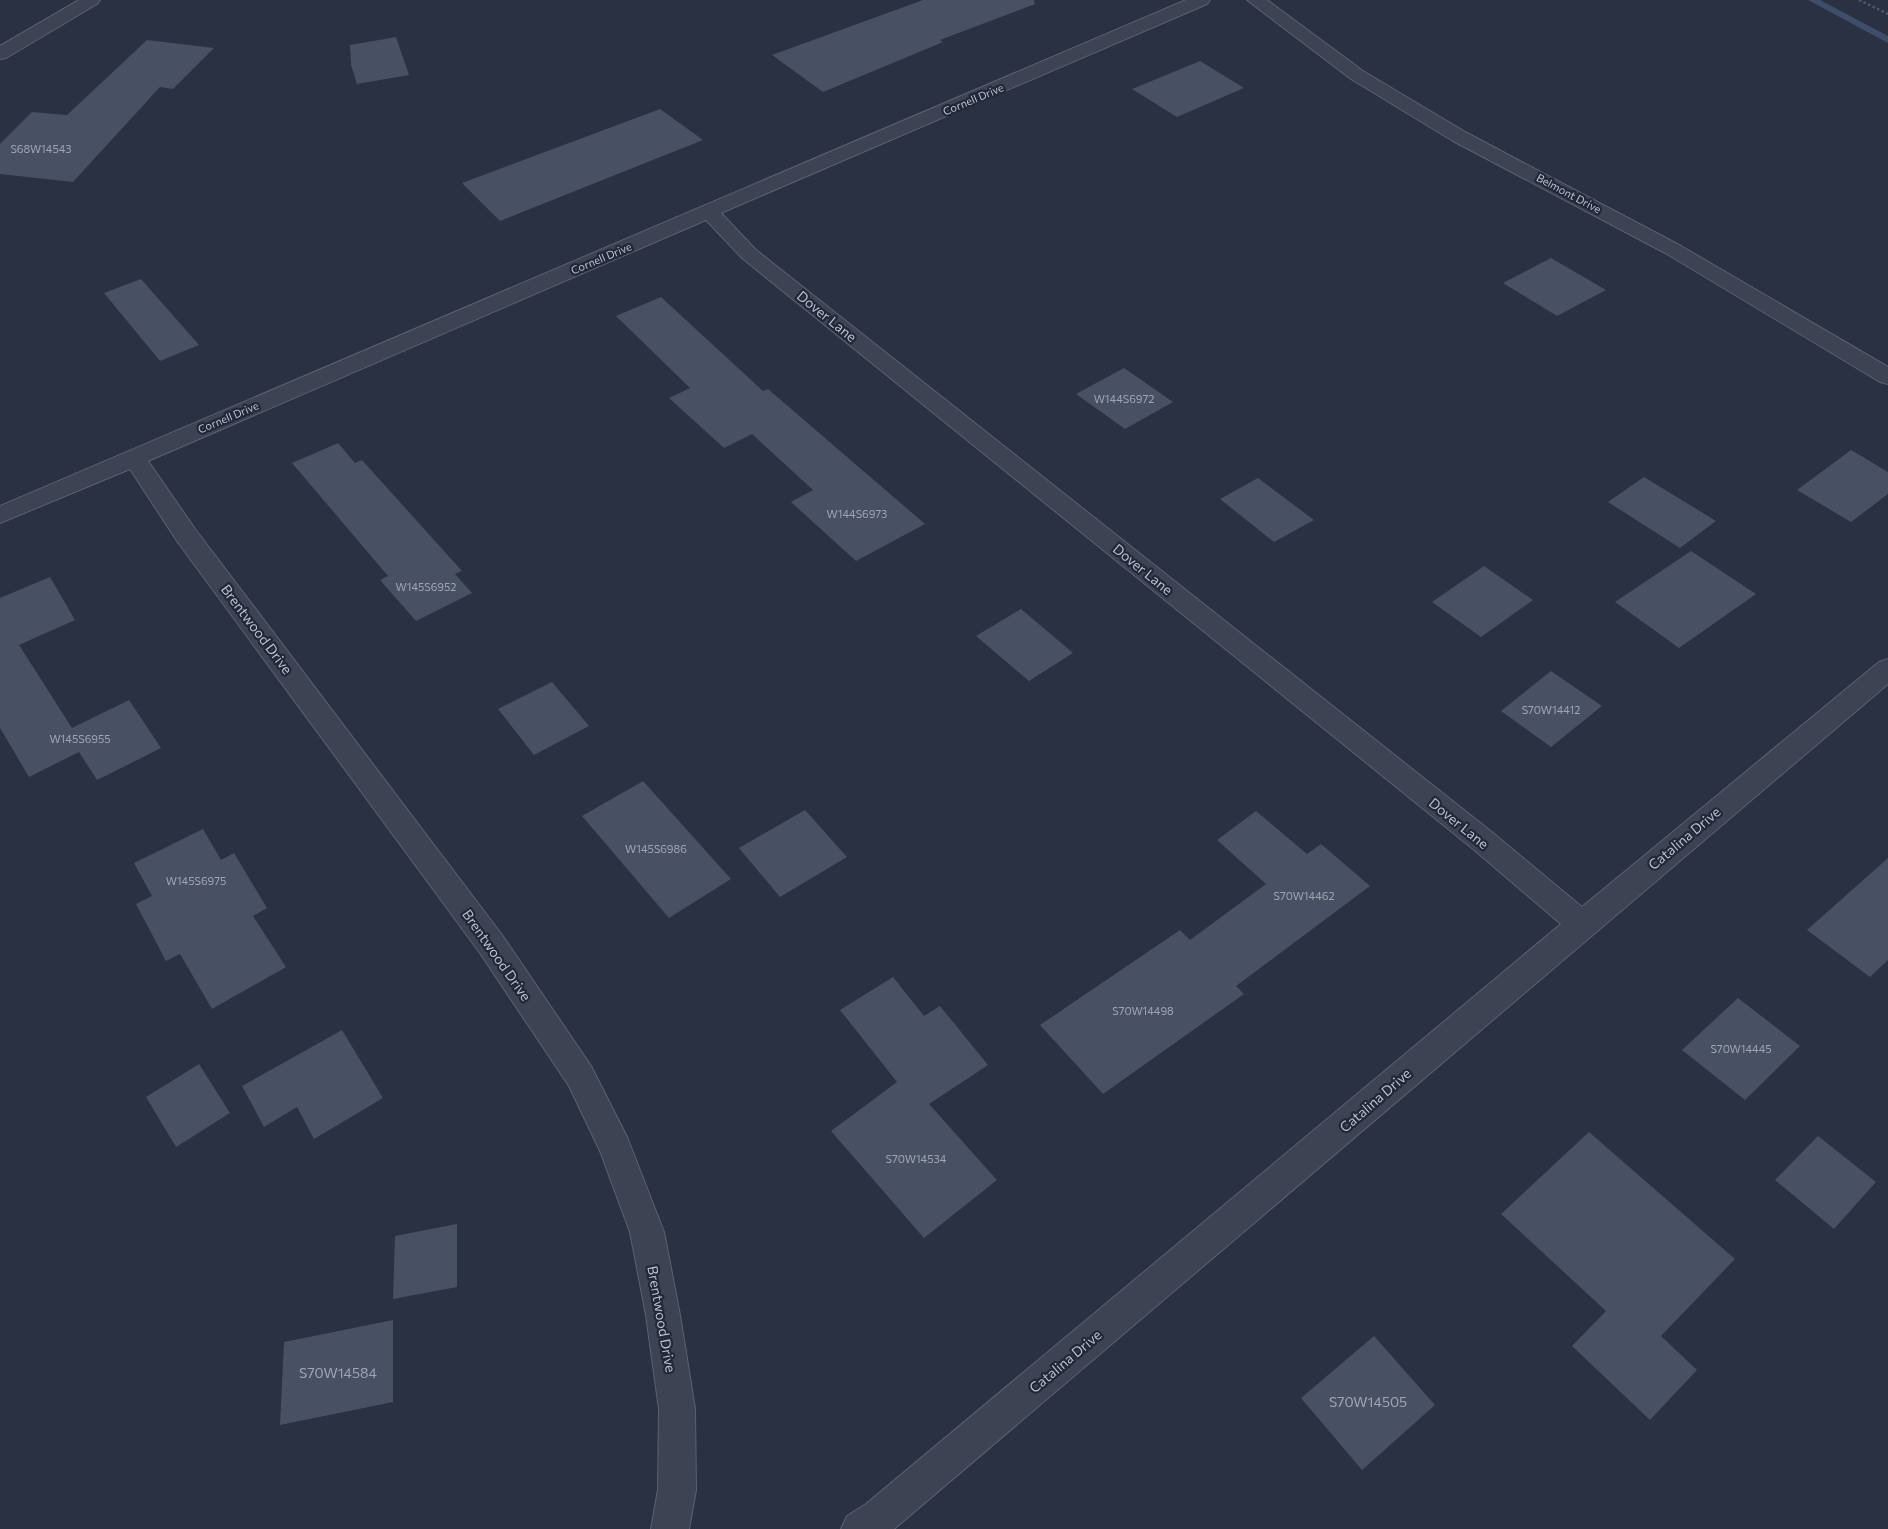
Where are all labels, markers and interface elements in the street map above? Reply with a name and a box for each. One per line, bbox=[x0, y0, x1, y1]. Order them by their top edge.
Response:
street label: Cornell Drive bbox=[941, 80, 1006, 118]
house number: S68W14543 bbox=[10, 142, 72, 155]
street label: Belmont Drive bbox=[1534, 171, 1604, 216]
street label: Cornell Drive bbox=[569, 239, 634, 277]
street label: Dover Lane bbox=[794, 287, 860, 345]
house number: W144S6972 bbox=[1094, 392, 1154, 405]
street label: Cornell Drive bbox=[196, 398, 261, 436]
house number: W144S6973 bbox=[827, 507, 887, 520]
street label: Dover Lane bbox=[1110, 540, 1176, 598]
house number: W145S6952 bbox=[396, 580, 456, 593]
street label: Brentwood Drive bbox=[218, 581, 296, 677]
house number: S70W14412 bbox=[1522, 703, 1580, 716]
house number: W145S6955 bbox=[49, 732, 111, 745]
street label: Dover Lane bbox=[1426, 794, 1492, 852]
street label: Catalina Drive bbox=[1644, 803, 1724, 873]
house number: W145S6986 bbox=[625, 842, 687, 855]
house number: W145S6975 bbox=[166, 874, 226, 887]
house number: S70W14462 bbox=[1274, 889, 1334, 902]
street label: Brentwood Drive bbox=[459, 906, 535, 1004]
house number: S70W14498 bbox=[1112, 1004, 1174, 1017]
house number: S70W14445 bbox=[1710, 1042, 1772, 1055]
street label: Catalina Drive bbox=[1336, 1064, 1414, 1136]
house number: S70W14534 bbox=[886, 1152, 947, 1165]
street label: Brentwood Drive bbox=[644, 1264, 680, 1374]
street label: Catalina Drive bbox=[1025, 1326, 1105, 1396]
house number: S70W14584 bbox=[299, 1364, 378, 1381]
house number: S70W14505 bbox=[1329, 1393, 1407, 1410]

